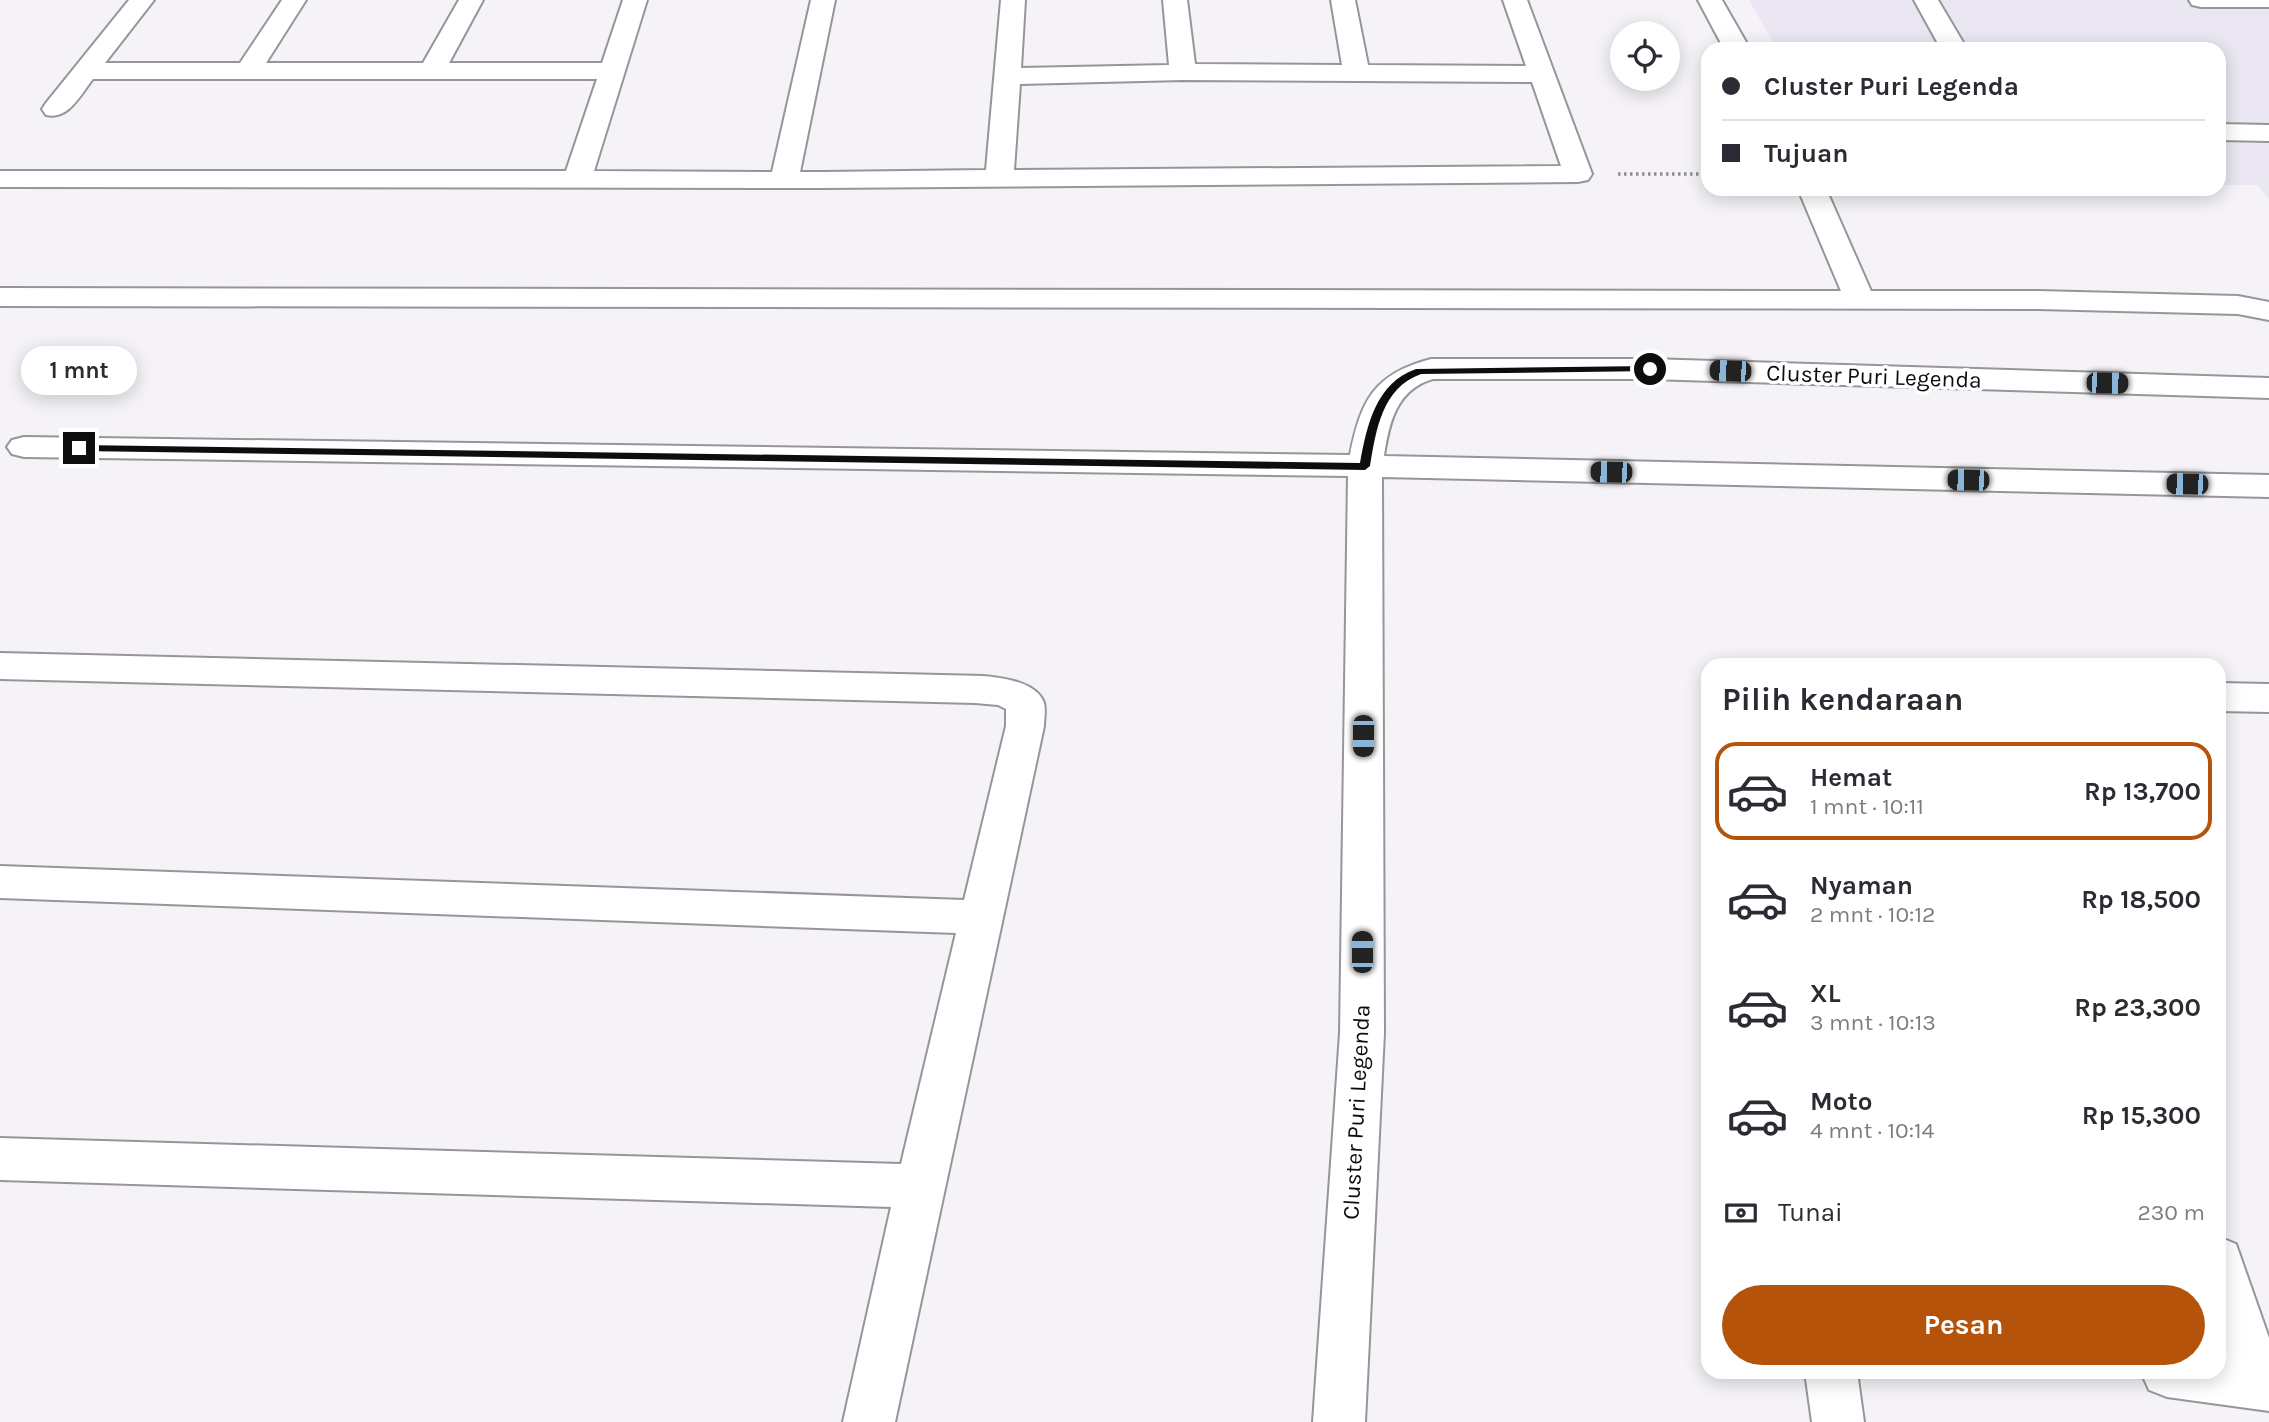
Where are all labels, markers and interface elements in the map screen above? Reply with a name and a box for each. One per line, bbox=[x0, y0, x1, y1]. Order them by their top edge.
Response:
map controls bbox=[1610, 21, 1680, 91]
button: locate bbox=[1610, 21, 1680, 91]
text: Cluster Puri Legenda bbox=[1764, 71, 2019, 102]
text: Tujuan bbox=[1764, 138, 1848, 169]
callout: 1 mnt bbox=[21, 346, 137, 396]
route start bbox=[1634, 353, 1666, 385]
text: 1 mnt bbox=[49, 357, 109, 384]
street label: Cluster Puri Legenda bbox=[1766, 359, 1982, 394]
car bbox=[1709, 360, 1752, 382]
car bbox=[2086, 372, 2129, 394]
route end bbox=[63, 432, 95, 464]
car bbox=[1590, 461, 1633, 483]
car bbox=[1947, 469, 1990, 491]
car bbox=[2166, 473, 2209, 495]
text: Pilih kendaraan bbox=[1722, 681, 1963, 718]
car bbox=[1353, 715, 1374, 757]
icon: car bbox=[1726, 760, 1789, 823]
text: Hemat bbox=[1810, 762, 1892, 793]
text: Rp 13,700 bbox=[2084, 776, 2201, 807]
text: 1 mnt · 10:11 bbox=[1810, 793, 1924, 820]
icon: car bbox=[1726, 868, 1789, 931]
text: Nyaman bbox=[1810, 870, 1913, 901]
text: Rp 18,500 bbox=[2081, 884, 2201, 915]
text: 2 mnt · 10:12 bbox=[1810, 901, 1935, 928]
car bbox=[1352, 931, 1373, 973]
icon: car bbox=[1726, 976, 1789, 1039]
text: XL bbox=[1810, 978, 1841, 1009]
text: Rp 23,300 bbox=[2074, 992, 2201, 1023]
street label: Cluster Puri Legenda bbox=[1337, 1004, 1376, 1220]
text: 3 mnt · 10:13 bbox=[1810, 1009, 1936, 1036]
icon: car bbox=[1726, 1084, 1789, 1147]
text: Moto bbox=[1810, 1086, 1872, 1117]
text: Rp 15,300 bbox=[2082, 1100, 2201, 1131]
text: 4 mnt · 10:14 bbox=[1810, 1117, 1934, 1144]
icon: cash bbox=[1722, 1194, 1760, 1232]
text: Tunai bbox=[1778, 1197, 1843, 1228]
text: 230 m bbox=[2137, 1199, 2205, 1226]
button: Pesan bbox=[1722, 1285, 2205, 1365]

